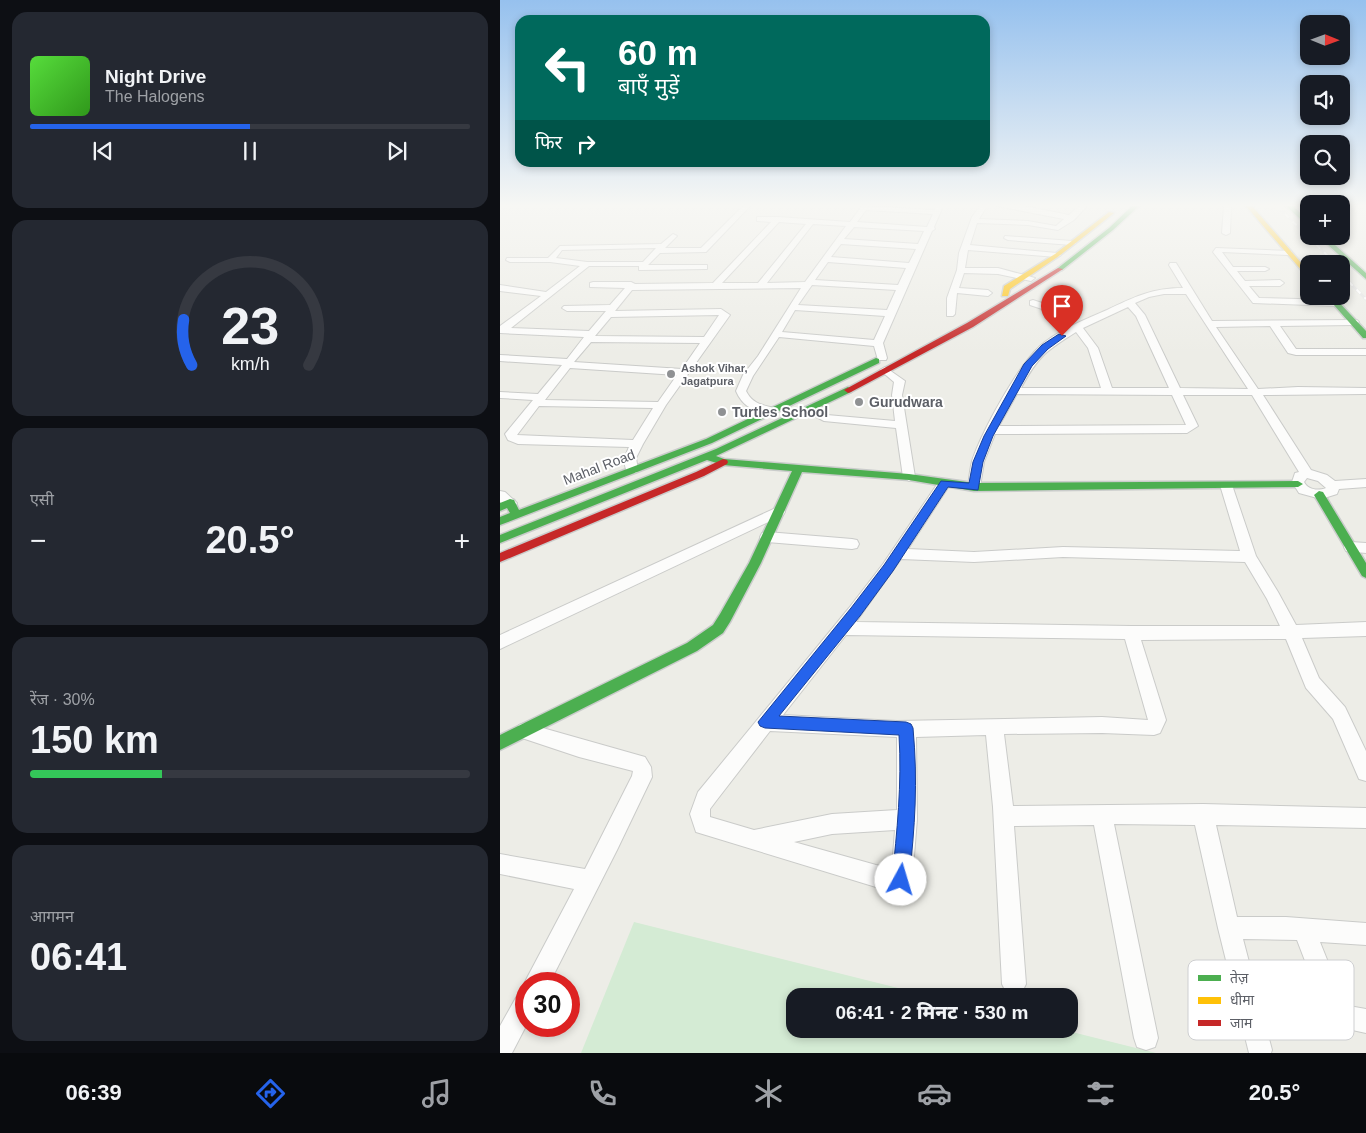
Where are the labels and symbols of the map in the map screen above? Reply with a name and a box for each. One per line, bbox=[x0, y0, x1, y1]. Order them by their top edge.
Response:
north arrow bbox=[1300, 15, 1350, 65]
pin bbox=[1041, 285, 1083, 336]
place label: Ashok Vihar, Jagatpura bbox=[681, 362, 747, 387]
marker: Ashok Vihar, Jagatpura bbox=[665, 368, 677, 380]
place label: Gurudwara bbox=[869, 394, 943, 410]
marker: Gurudwara bbox=[853, 396, 865, 408]
place label: Turtles School bbox=[732, 404, 828, 420]
marker: Turtles School bbox=[716, 406, 728, 418]
street label: Mahal Road bbox=[561, 446, 637, 488]
position arrow bbox=[874, 853, 926, 905]
legend bbox=[1188, 960, 1354, 1040]
text: तेज़ bbox=[1230, 969, 1249, 986]
speed limit sign: 30 bbox=[515, 972, 580, 1037]
text: धीमा bbox=[1230, 992, 1255, 1008]
text: जाम bbox=[1230, 1015, 1253, 1031]

